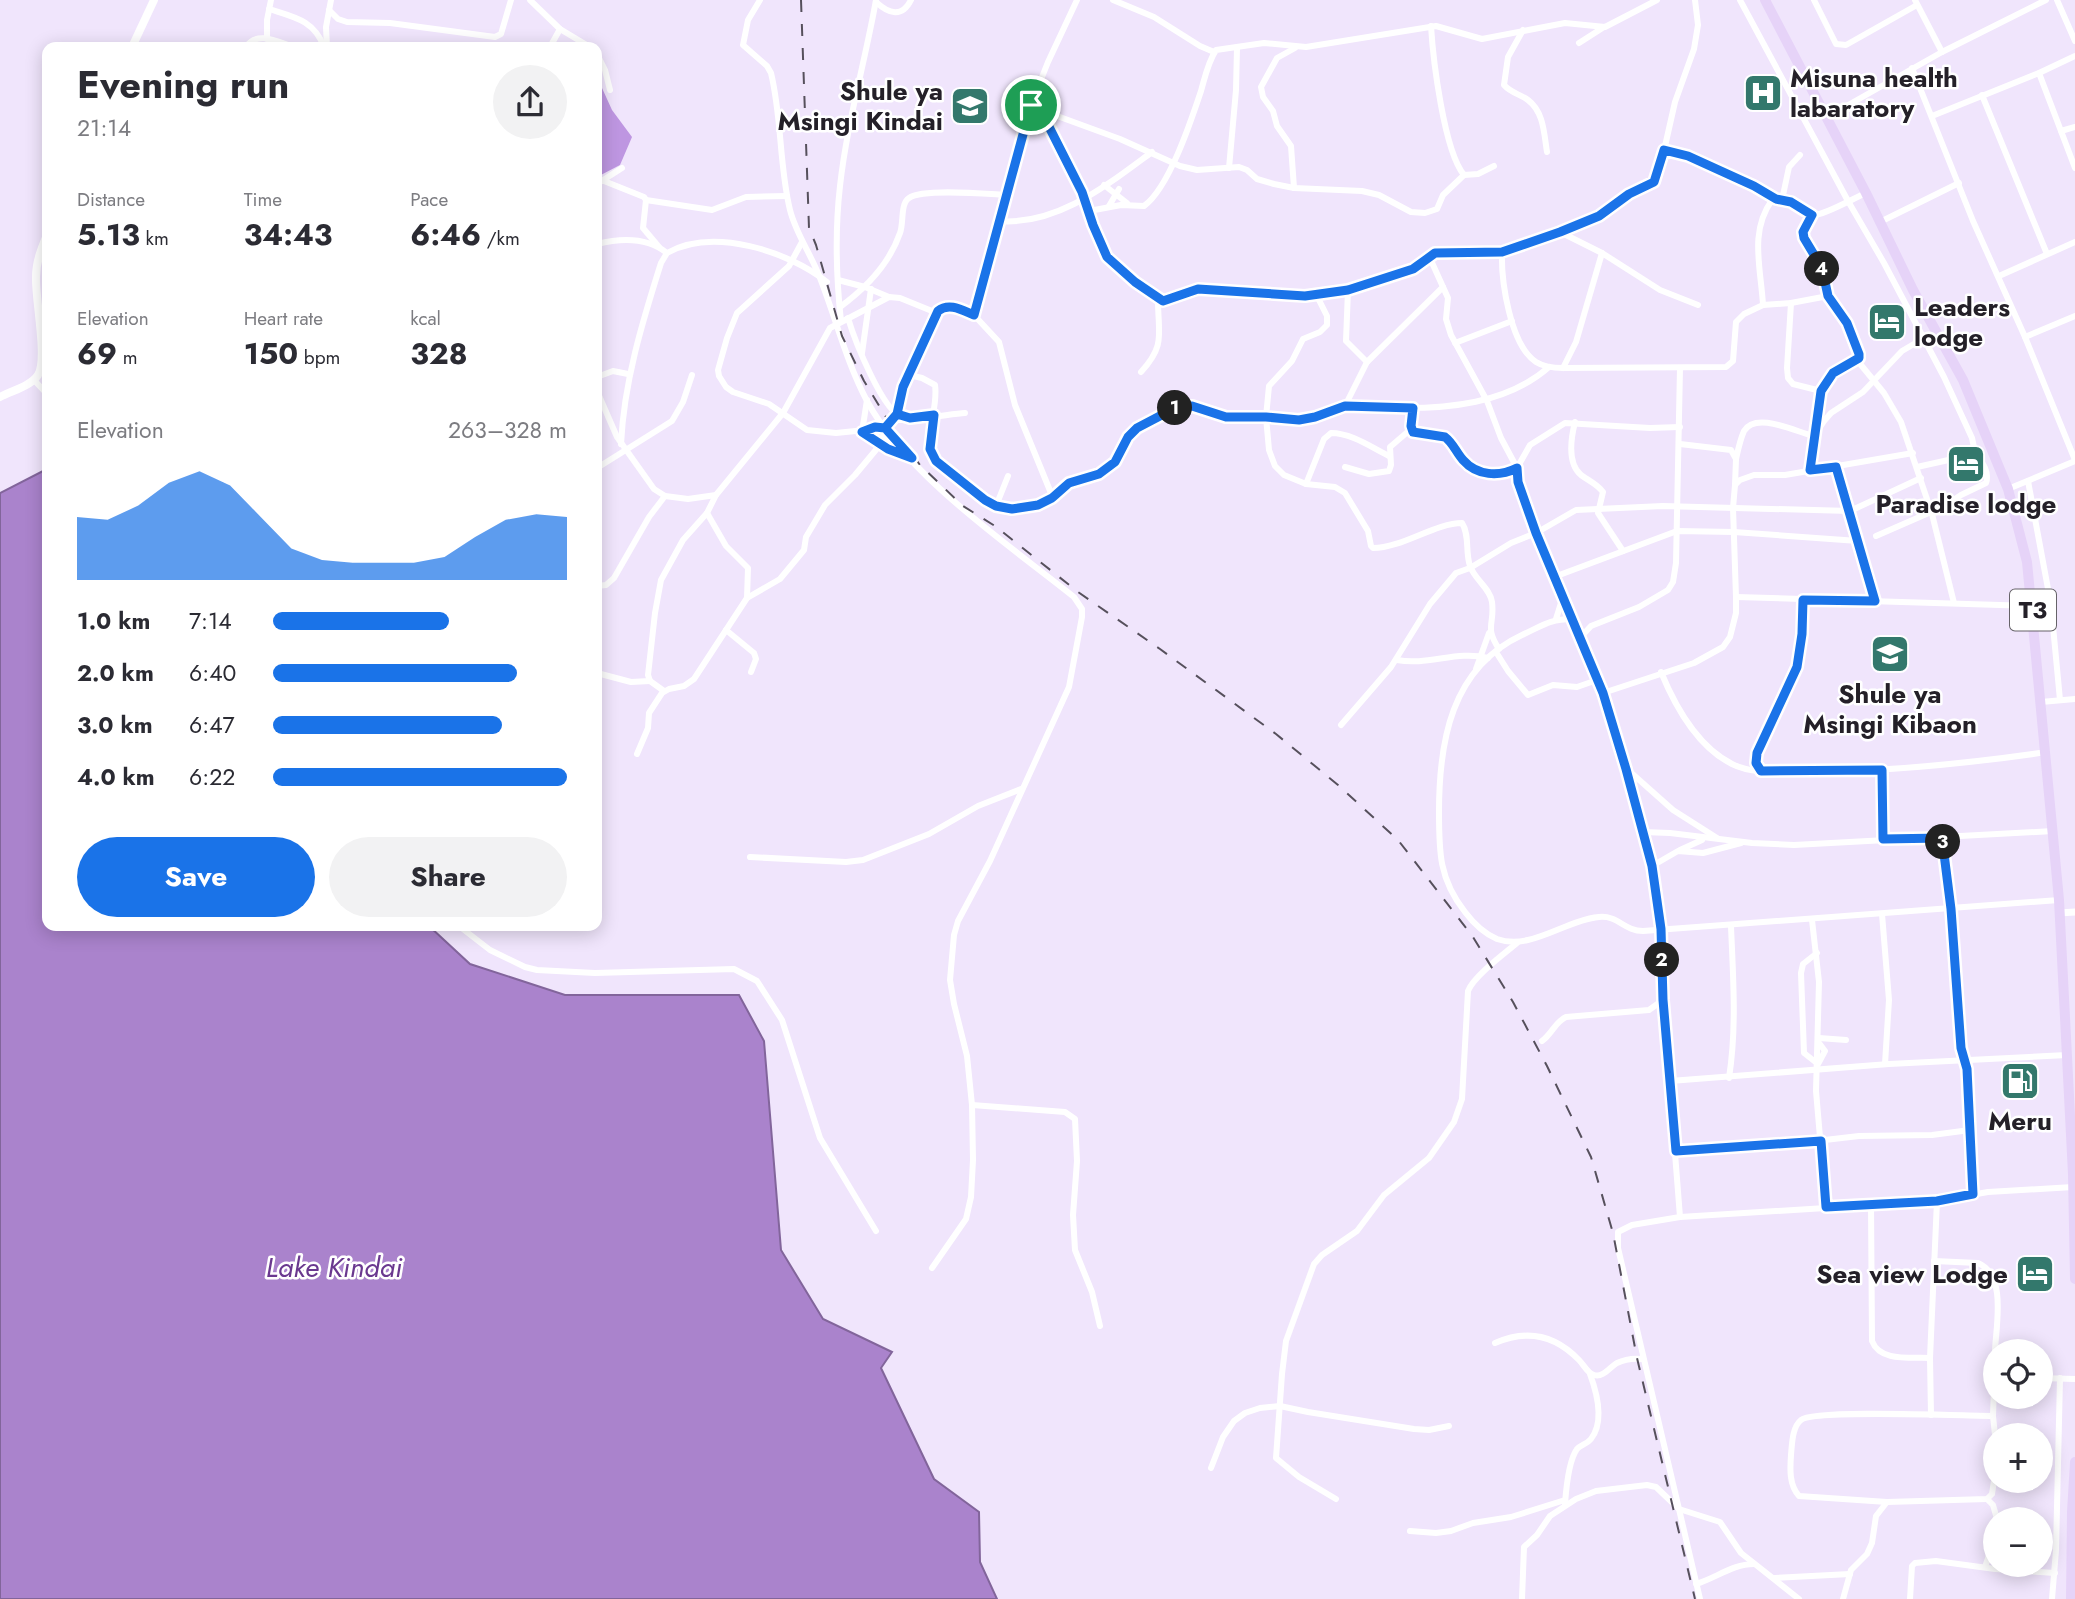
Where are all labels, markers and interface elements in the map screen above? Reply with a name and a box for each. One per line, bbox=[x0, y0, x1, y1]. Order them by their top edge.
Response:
text: Evening run bbox=[77, 57, 289, 112]
place label: Misuna health labaratory bbox=[1790, 59, 1958, 127]
button: share bbox=[493, 65, 567, 139]
place label: Shule ya Msingi Kindai bbox=[777, 72, 943, 140]
hospital icon: Misuna health labaratory bbox=[1742, 72, 1784, 114]
pin bbox=[1001, 75, 1061, 135]
school or university icon: Shule ya Msingi Kindai bbox=[949, 85, 991, 127]
icon: arrive bbox=[1012, 86, 1050, 124]
text: 21:14 bbox=[77, 111, 131, 145]
text: Distance bbox=[77, 186, 145, 213]
text: Time bbox=[244, 186, 282, 213]
text: Pace bbox=[410, 186, 448, 213]
text: 5.13 bbox=[77, 213, 140, 256]
text: 34:43 bbox=[244, 213, 332, 256]
text: 6:46 bbox=[410, 213, 481, 256]
text: km bbox=[140, 225, 169, 252]
text: /km bbox=[481, 225, 520, 252]
pin: 4 bbox=[1804, 252, 1840, 286]
text: 4 bbox=[1815, 255, 1828, 282]
place label: Leaders lodge bbox=[1914, 288, 2010, 356]
hotel icon: Leaders lodge bbox=[1866, 301, 1908, 343]
text: Elevation bbox=[77, 305, 149, 332]
text: Heart rate bbox=[244, 305, 323, 332]
text: kcal bbox=[410, 305, 441, 332]
text: 69 bbox=[77, 332, 117, 375]
text: 150 bbox=[244, 332, 298, 375]
text: 328 bbox=[410, 332, 467, 375]
text: m bbox=[117, 344, 138, 371]
text: bpm bbox=[298, 344, 340, 371]
pin: 1 bbox=[1158, 390, 1192, 426]
text: 1 bbox=[1170, 394, 1179, 421]
text: Elevation bbox=[77, 413, 164, 447]
text: 263–328 m bbox=[448, 413, 567, 447]
hotel icon: Paradise lodge bbox=[1945, 443, 1987, 485]
place label: Paradise lodge bbox=[1875, 485, 2057, 523]
road number: T3 bbox=[2010, 590, 2056, 630]
text: 1.0 km bbox=[77, 604, 150, 638]
text: 7:14 bbox=[189, 604, 232, 638]
school or university icon: Shule ya Msingi Kibaon bbox=[1869, 633, 1911, 675]
text: 2.0 km bbox=[77, 656, 154, 690]
text: 6:40 bbox=[189, 656, 236, 690]
place label: Shule ya Msingi Kibaon bbox=[1803, 675, 1977, 743]
text: 3.0 km bbox=[77, 708, 153, 742]
text: 6:47 bbox=[189, 708, 235, 742]
text: 4.0 km bbox=[77, 760, 155, 794]
text: 6:22 bbox=[189, 760, 235, 794]
pin: 3 bbox=[1926, 824, 1960, 860]
text: 3 bbox=[1937, 828, 1948, 855]
button: Save bbox=[77, 837, 315, 917]
button: Share bbox=[329, 837, 567, 917]
pin: 2 bbox=[1644, 942, 1680, 978]
text: 2 bbox=[1655, 946, 1668, 973]
fuel station icon: Meru bbox=[1999, 1060, 2041, 1102]
place label: Meru bbox=[1988, 1102, 2052, 1140]
water label: Lake Kindai bbox=[266, 1247, 403, 1288]
hotel icon: Sea view Lodge bbox=[2014, 1253, 2056, 1295]
place label: Sea view Lodge bbox=[1816, 1255, 2008, 1293]
map controls bbox=[1983, 1339, 2053, 1577]
button: locate bbox=[1983, 1339, 2053, 1409]
button: + bbox=[1983, 1423, 2053, 1493]
button: − bbox=[1983, 1507, 2053, 1577]

